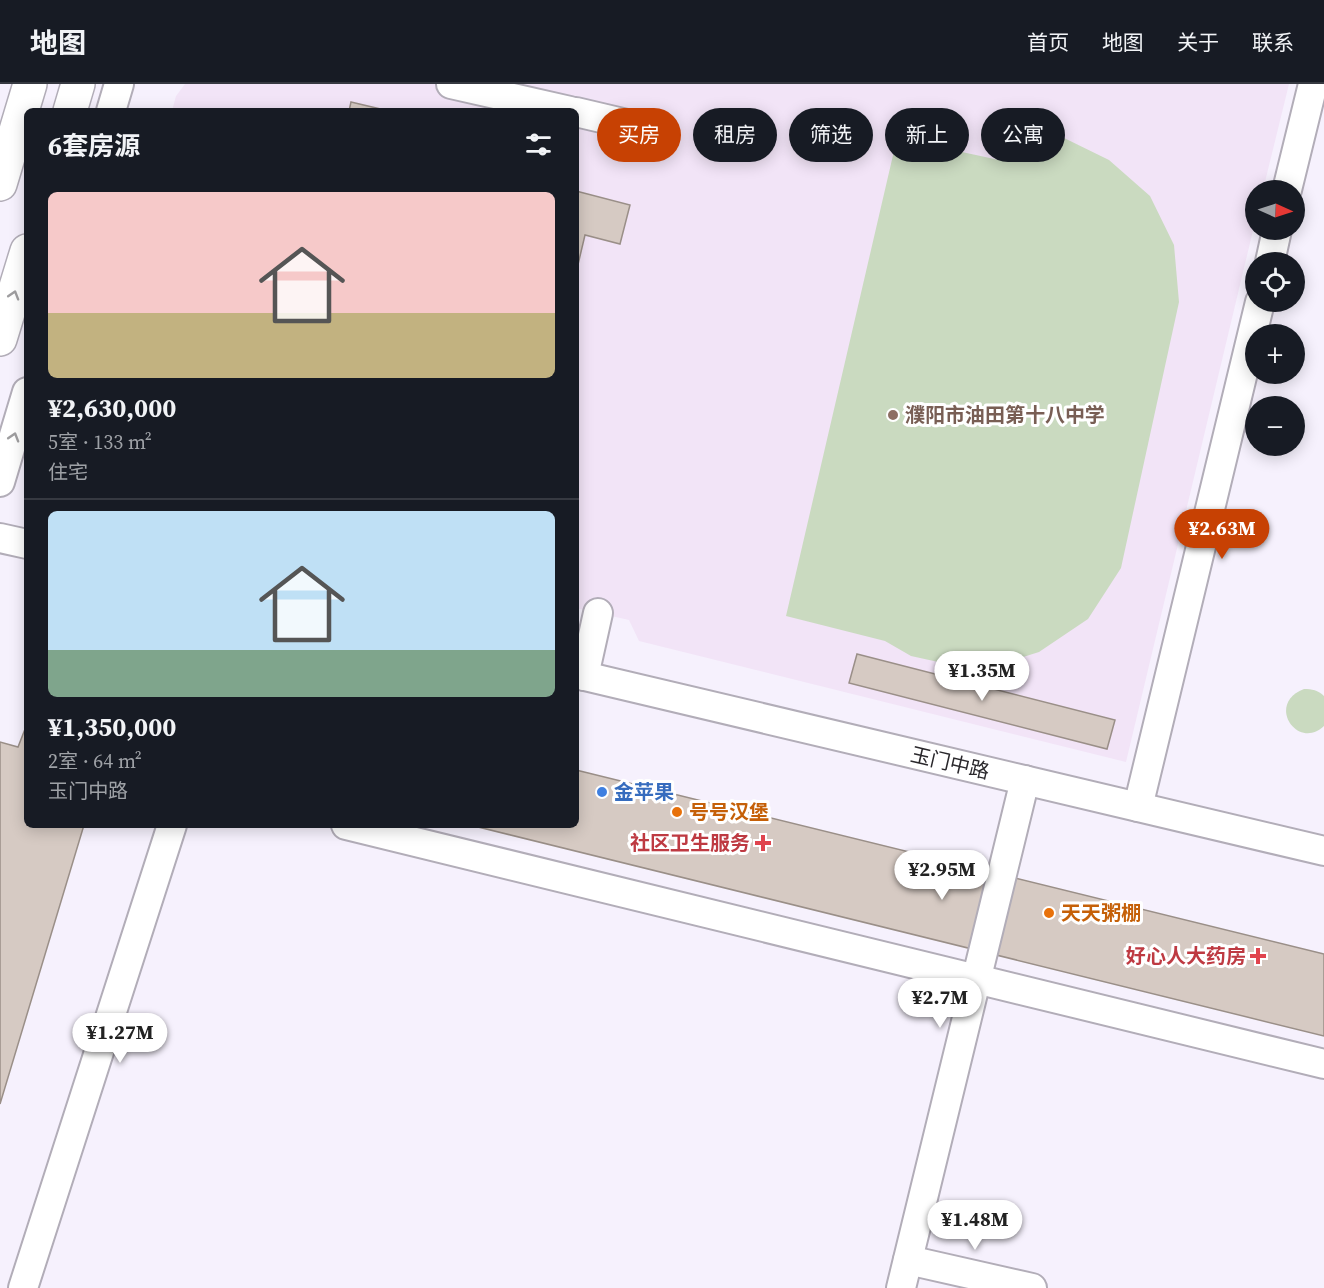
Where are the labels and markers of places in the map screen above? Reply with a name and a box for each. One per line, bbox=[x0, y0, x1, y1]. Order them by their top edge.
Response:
place label: 濮阳市油田第十八中学 bbox=[905, 401, 1105, 429]
marker: 濮阳市油田第十八中学 bbox=[886, 408, 900, 422]
pin: ¥2.63M bbox=[1173, 509, 1271, 560]
pin: ¥1.35M bbox=[933, 651, 1031, 702]
place label: 金苹果 bbox=[614, 778, 674, 806]
marker: 金苹果 bbox=[595, 785, 609, 799]
place label: 号号汉堡 bbox=[689, 798, 769, 826]
marker: 号号汉堡 bbox=[670, 805, 684, 819]
place label: 社区卫生服务 bbox=[630, 829, 750, 857]
marker: 社区卫生服务 bbox=[754, 834, 772, 852]
pin: ¥2.95M bbox=[893, 850, 991, 901]
place label: 天天粥棚 bbox=[1061, 899, 1141, 927]
marker: 天天粥棚 bbox=[1042, 906, 1056, 920]
place label: 好心人大药房 bbox=[1126, 942, 1246, 970]
marker: 好心人大药房 bbox=[1251, 949, 1265, 963]
pin: ¥2.7M bbox=[898, 978, 982, 1029]
pin: ¥1.27M bbox=[71, 1013, 169, 1064]
pin: ¥1.48M bbox=[926, 1200, 1024, 1251]

